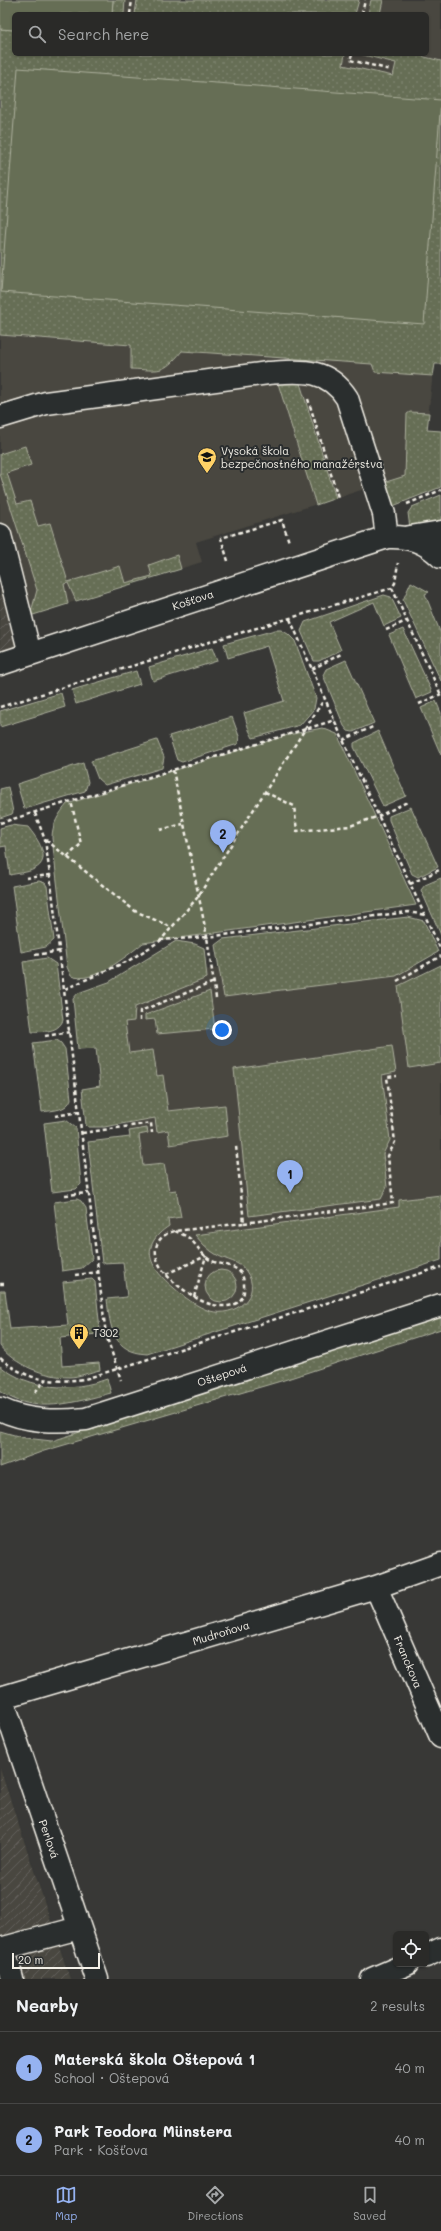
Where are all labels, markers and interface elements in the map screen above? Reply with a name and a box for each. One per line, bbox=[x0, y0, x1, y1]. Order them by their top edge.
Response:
search box bbox=[12, 12, 429, 56]
icon: search bbox=[26, 23, 48, 45]
text: Search here bbox=[58, 24, 149, 44]
place label: Vysoká škola bezpečnostného manažérstva bbox=[221, 443, 383, 471]
school or university icon: Vysoká škola bezpečnostného manažérstva bbox=[196, 446, 218, 474]
street label: Košťova bbox=[170, 586, 216, 613]
pin: 2 bbox=[210, 820, 236, 853]
your location bbox=[212, 1020, 232, 1040]
pin: 1 bbox=[277, 1160, 303, 1193]
building icon: T302 bbox=[68, 1322, 90, 1350]
place label: T302 bbox=[93, 1325, 119, 1340]
street label: Oštepová bbox=[195, 1359, 249, 1390]
street label: Mudroňova bbox=[190, 1617, 251, 1648]
street label: Franckova bbox=[391, 1633, 426, 1691]
street label: Perlová bbox=[36, 1817, 63, 1861]
map controls bbox=[393, 1931, 429, 1967]
button: locate bbox=[393, 1931, 429, 1967]
scale bar bbox=[12, 1951, 100, 1970]
text: 20 m bbox=[18, 1952, 43, 1967]
text: Nearby bbox=[16, 1994, 78, 2016]
text: 2 results bbox=[370, 1997, 425, 2014]
text: Materská škola Oštepová 1 bbox=[54, 2049, 255, 2069]
text: 1 bbox=[26, 2059, 32, 2076]
text: 40 m bbox=[395, 2059, 425, 2076]
text: School · Oštepová bbox=[54, 2069, 170, 2086]
text: Park Teodora Münstera bbox=[54, 2121, 232, 2141]
text: 2 bbox=[25, 2131, 33, 2148]
text: 40 m bbox=[395, 2131, 425, 2148]
text: Park · Košťova bbox=[54, 2141, 148, 2158]
tab: Map bbox=[55, 2184, 77, 2223]
tab: Directions bbox=[187, 2184, 243, 2223]
tab: Saved bbox=[353, 2184, 386, 2223]

